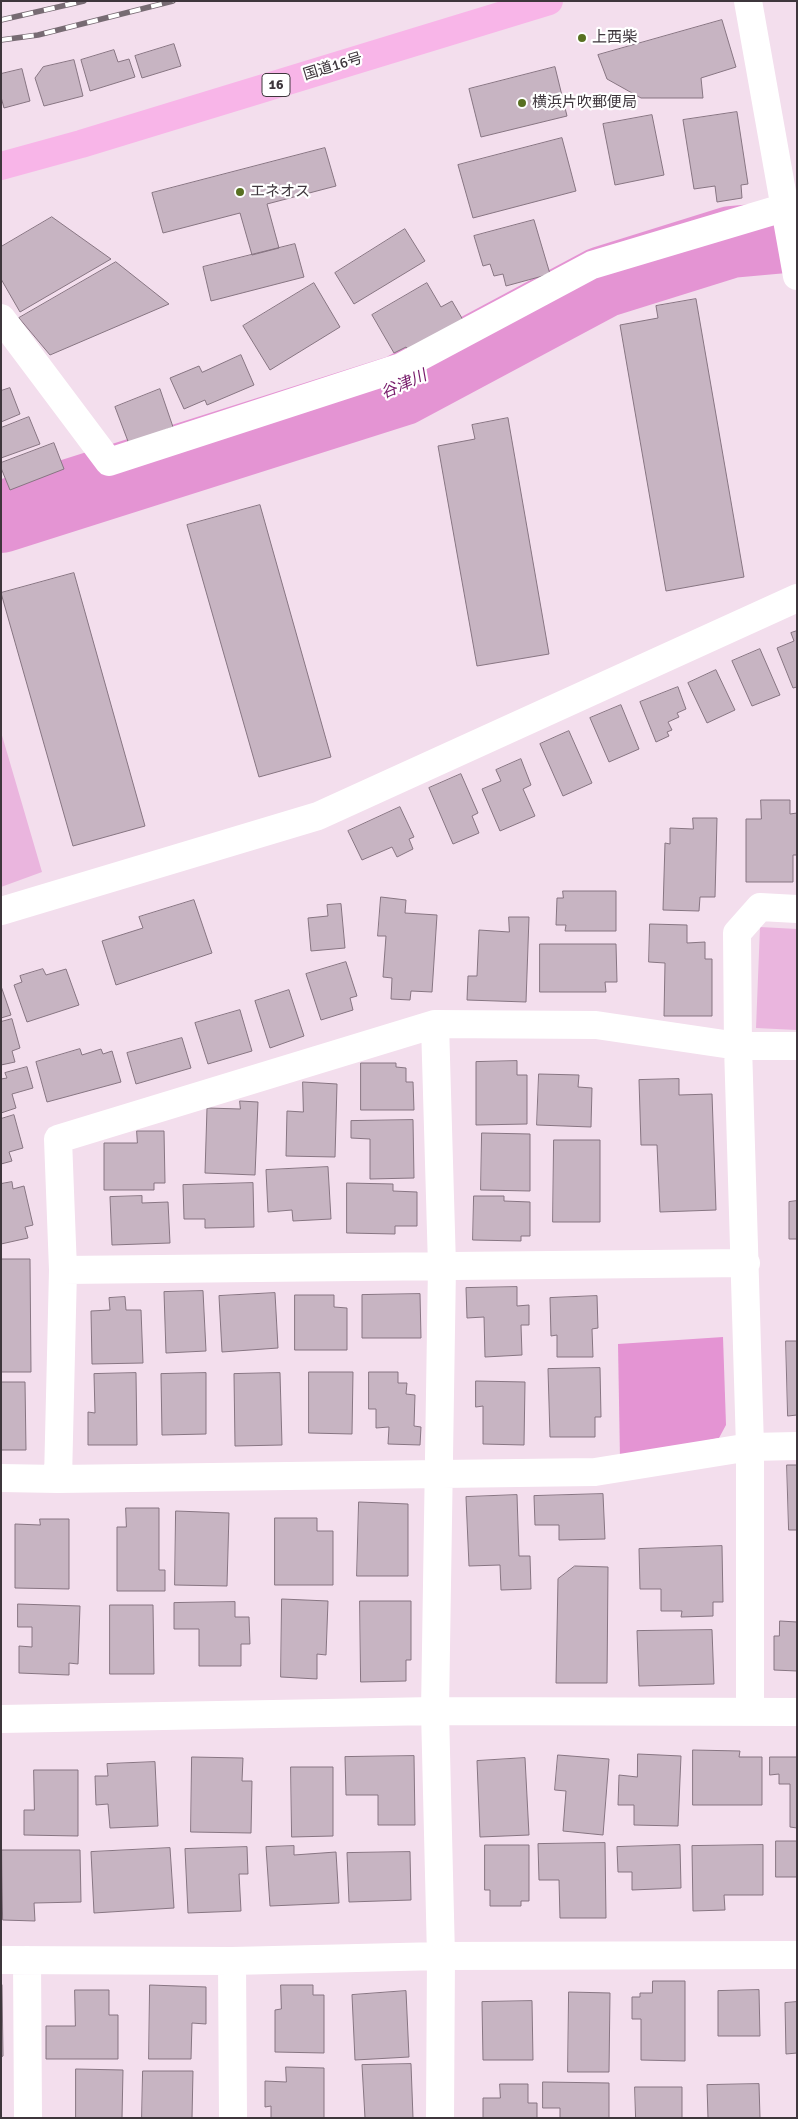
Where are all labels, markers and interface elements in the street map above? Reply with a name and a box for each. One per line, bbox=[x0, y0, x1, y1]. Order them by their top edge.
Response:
place label: 上西柴 bbox=[592, 29, 637, 47]
marker: 上西柴 bbox=[576, 32, 588, 44]
street label: 国道16号 bbox=[301, 49, 365, 85]
road number: 16 bbox=[262, 74, 290, 96]
place label: 横浜片吹郵便局 bbox=[532, 94, 637, 112]
marker: 横浜片吹郵便局 bbox=[516, 97, 528, 109]
place label: エネオス bbox=[250, 183, 310, 201]
marker: エネオス bbox=[234, 186, 246, 198]
water label: 谷津川 bbox=[378, 366, 430, 404]

